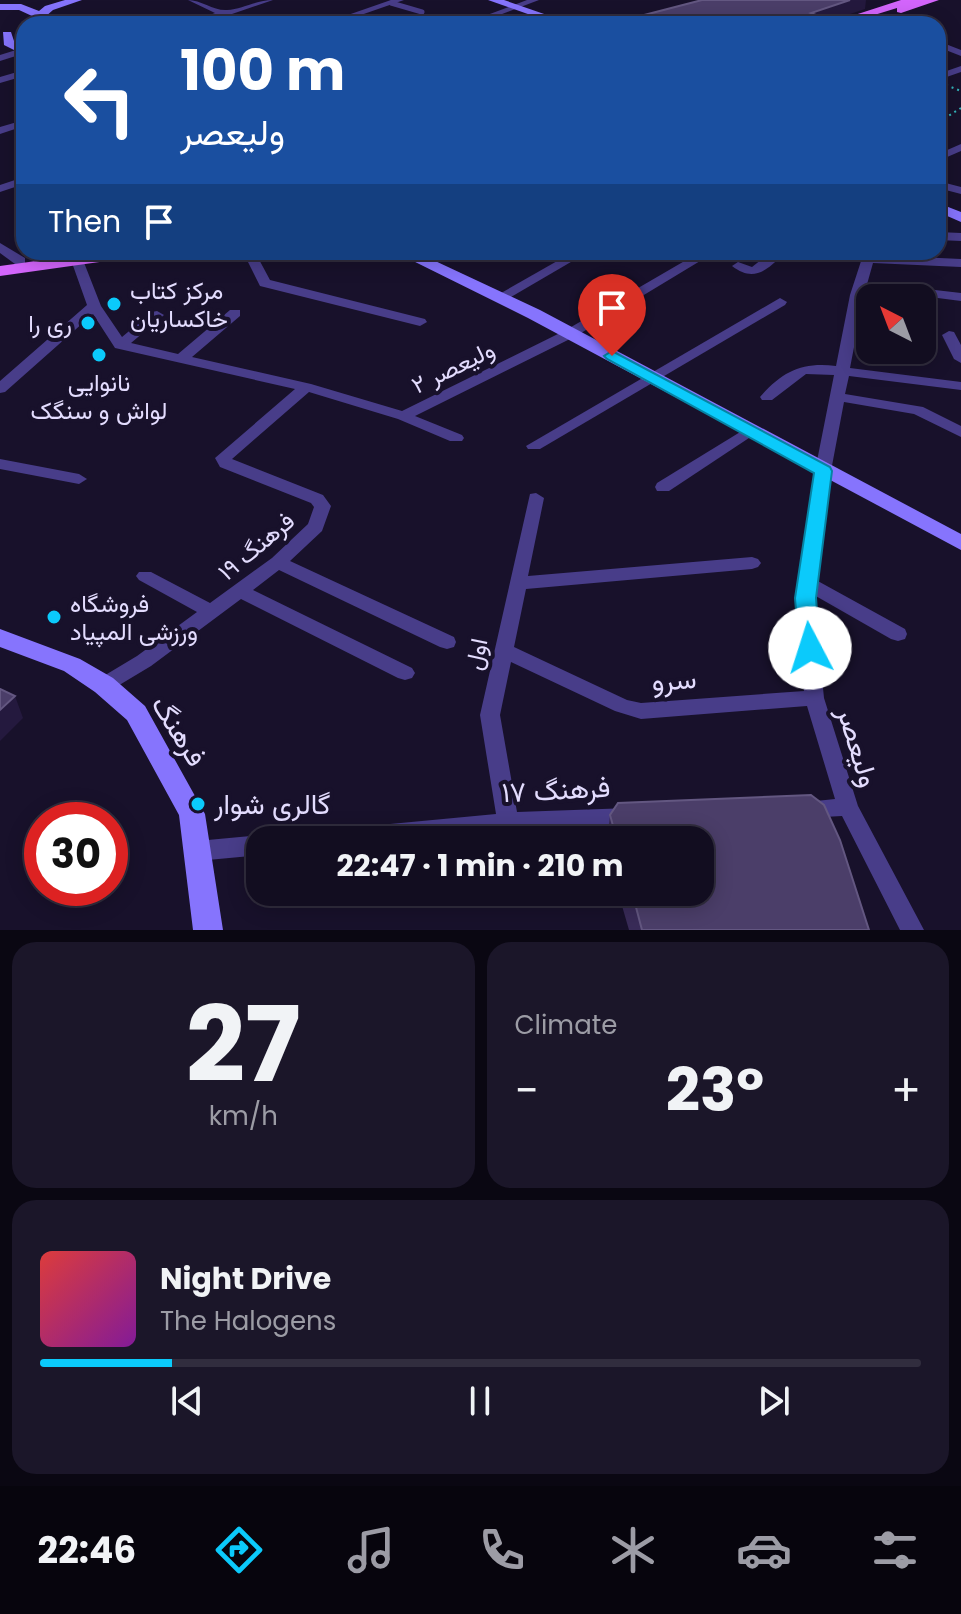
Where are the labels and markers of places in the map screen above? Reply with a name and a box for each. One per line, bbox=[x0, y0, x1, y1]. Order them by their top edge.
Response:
place label: مرکز کتاب خاکساریان bbox=[130, 274, 228, 335]
pin bbox=[578, 274, 646, 356]
marker: مرکز کتاب خاکساریان bbox=[105, 295, 123, 313]
place label: ری را bbox=[28, 307, 72, 340]
marker: ری را bbox=[79, 314, 97, 332]
marker: نانوایی لواش و سنگک bbox=[90, 346, 108, 364]
place label: نانوایی لواش و سنگک bbox=[31, 366, 167, 427]
place label: فروشگاه ورزشی المپیاد bbox=[70, 587, 198, 648]
marker: فروشگاه ورزشی المپیاد bbox=[45, 608, 63, 626]
place label: گالری شوار bbox=[213, 785, 330, 824]
marker: گالری شوار bbox=[189, 795, 207, 813]

